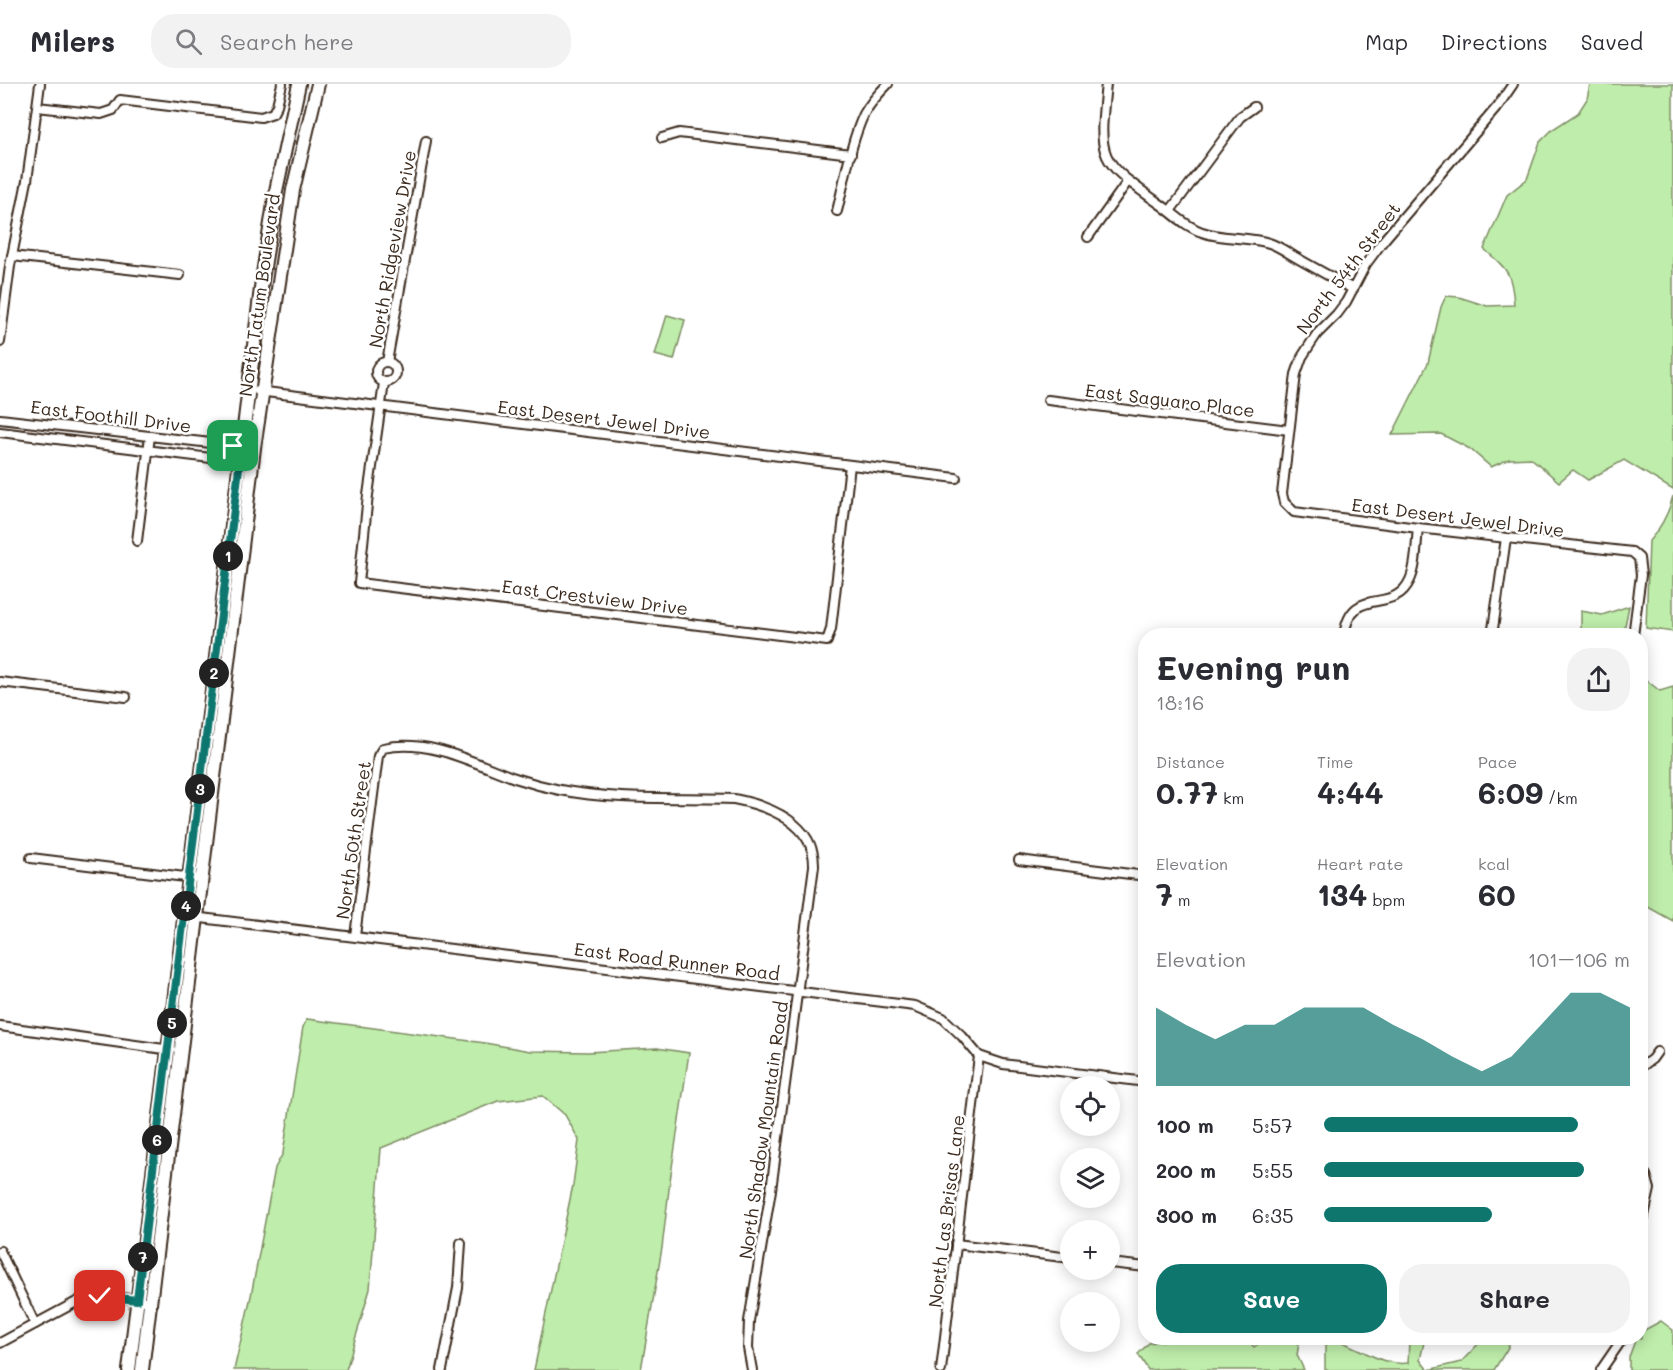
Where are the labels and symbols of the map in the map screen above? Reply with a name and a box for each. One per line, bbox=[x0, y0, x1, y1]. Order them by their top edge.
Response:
street label: North Ridgeview Drive bbox=[363, 148, 421, 350]
street label: North Tatum Boulevard bbox=[233, 192, 285, 398]
street label: North 54th Street bbox=[1291, 197, 1405, 339]
street label: East Saguaro Place bbox=[1084, 378, 1256, 422]
street label: East Foothill Drive bbox=[29, 394, 193, 438]
street label: East Desert Jewel Drive bbox=[496, 394, 712, 444]
pin bbox=[207, 420, 258, 471]
street label: East Desert Jewel Drive bbox=[1350, 492, 1566, 542]
pin: 1 bbox=[213, 541, 243, 571]
street label: East Crestview Drive bbox=[501, 574, 689, 620]
pin: 2 bbox=[199, 658, 229, 688]
street label: North 50th Street bbox=[330, 759, 376, 921]
pin: 3 bbox=[185, 774, 215, 804]
pin: 4 bbox=[171, 891, 201, 921]
street label: East Road Runner Road bbox=[573, 936, 781, 986]
street label: North Shadow Mountain Road bbox=[733, 999, 793, 1261]
pin: 5 bbox=[157, 1008, 187, 1038]
street label: North Las Brisas Lane bbox=[922, 1113, 970, 1309]
pin: 6 bbox=[142, 1125, 172, 1155]
pin: 7 bbox=[128, 1242, 158, 1272]
pin bbox=[74, 1270, 125, 1321]

